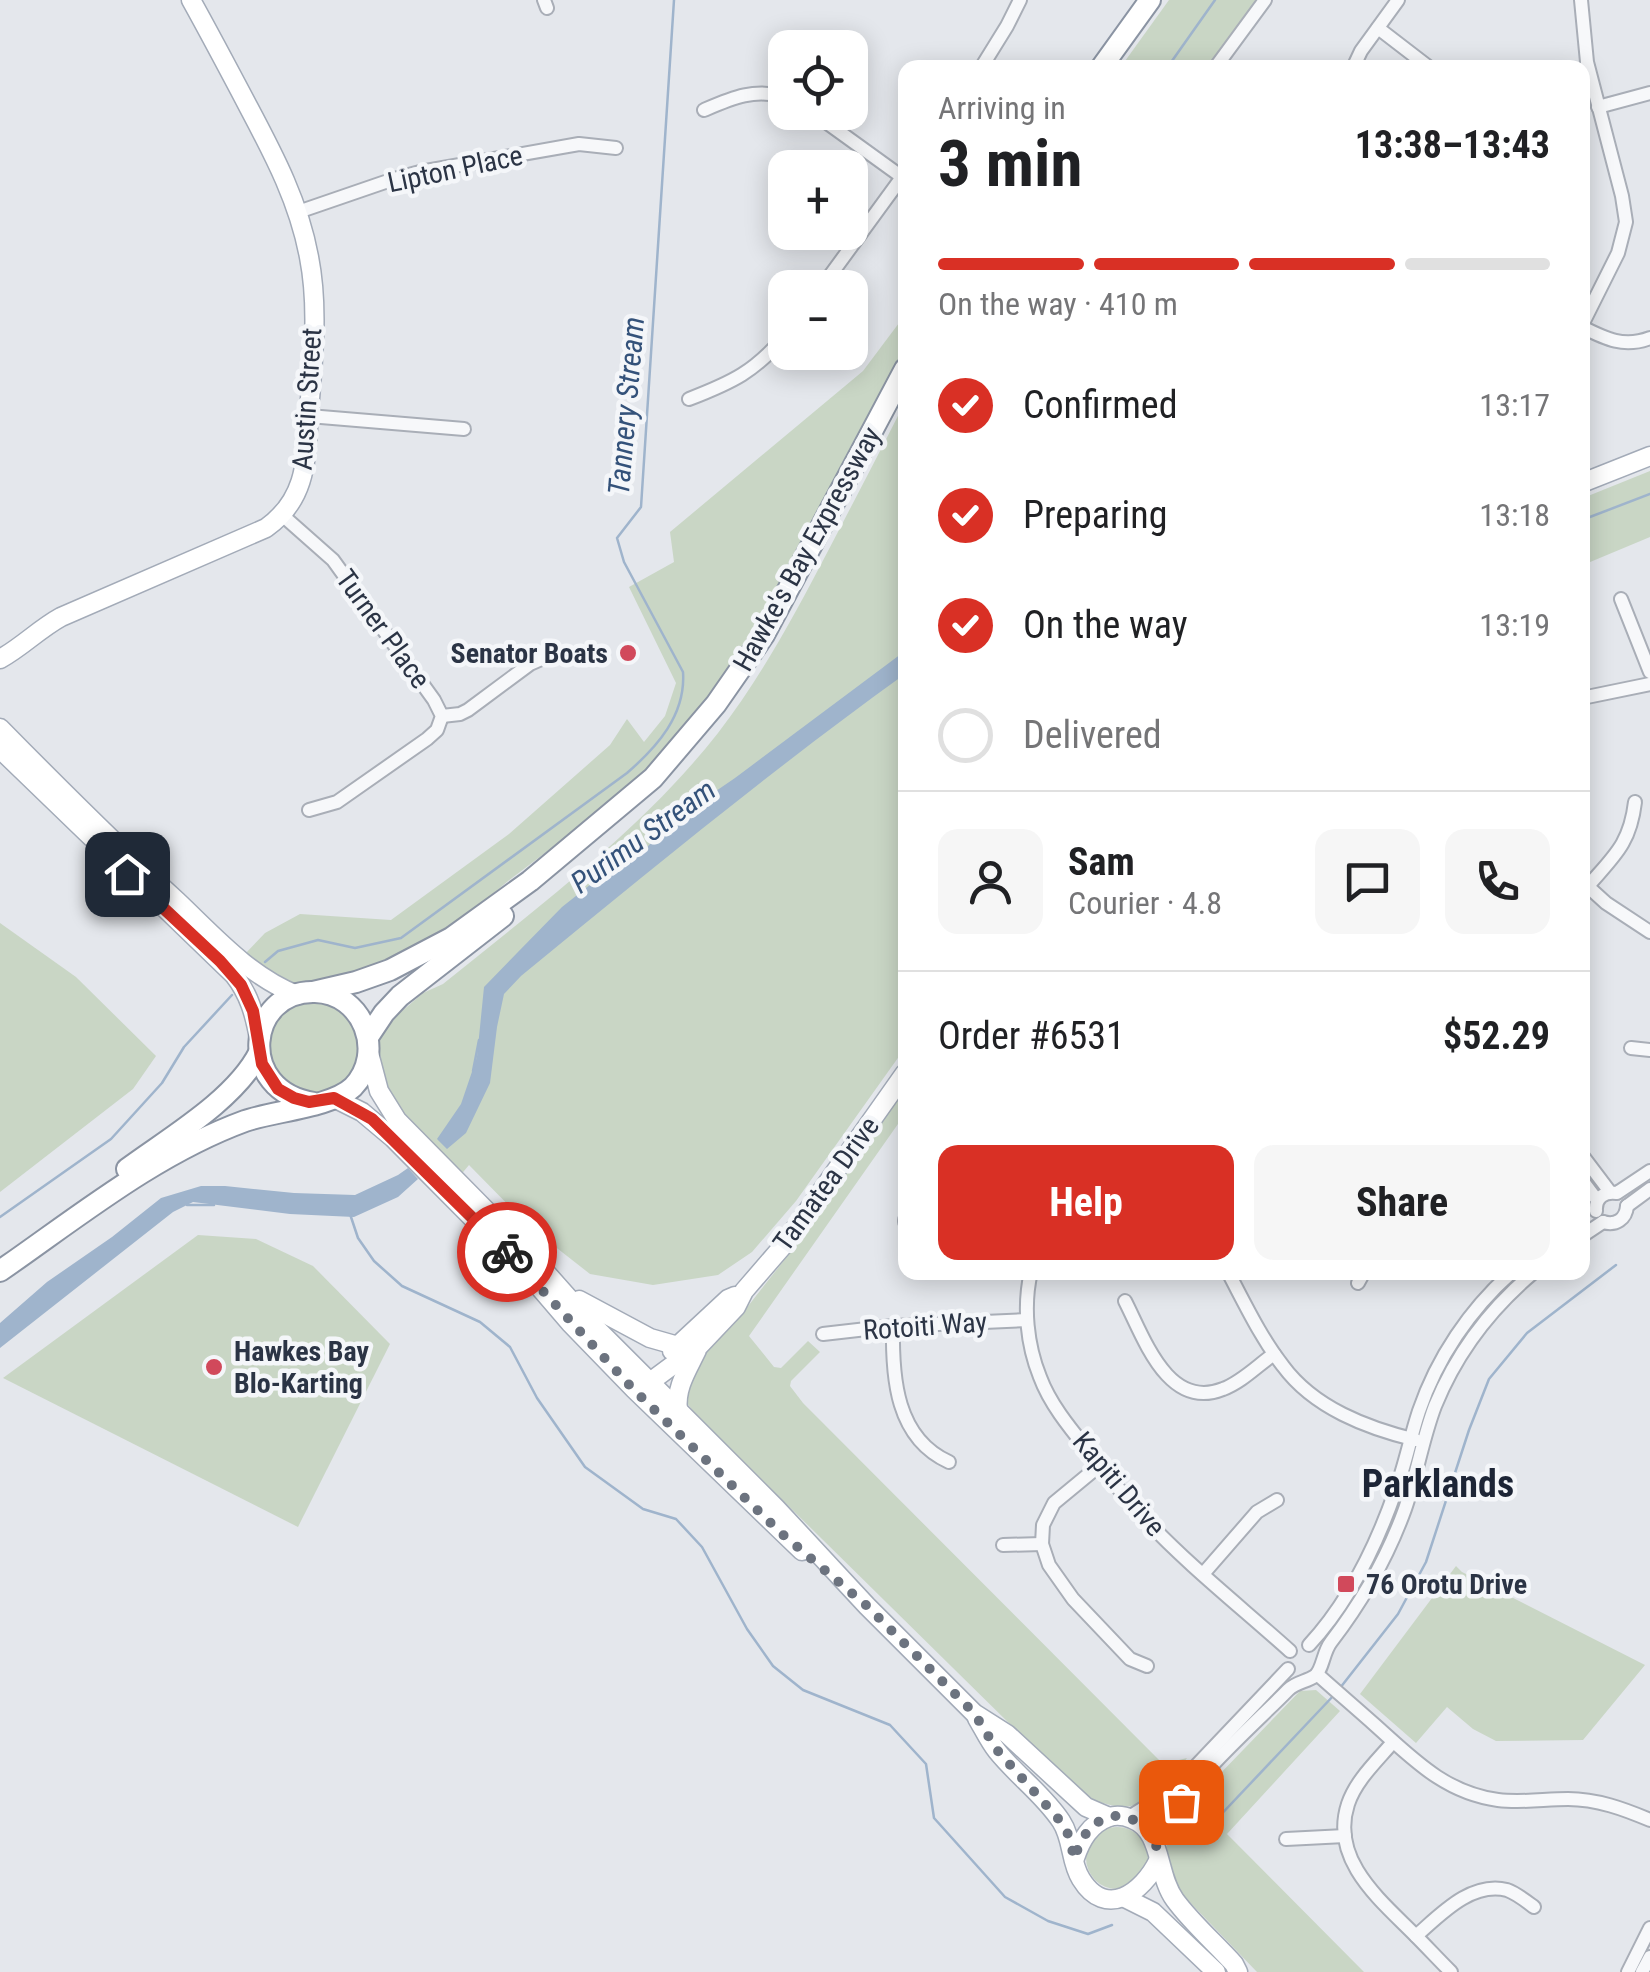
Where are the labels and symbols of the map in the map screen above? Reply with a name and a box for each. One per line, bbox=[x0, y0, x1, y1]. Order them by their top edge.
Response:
street label: Lipton Place bbox=[385, 139, 525, 199]
water label: Tannery Stream bbox=[601, 315, 651, 497]
street label: Austin Street bbox=[286, 327, 328, 471]
street label: Hawke's Bay Expressway bbox=[726, 421, 888, 677]
street label: Turner Place bbox=[329, 563, 437, 695]
place label: Senator Boats bbox=[451, 637, 608, 670]
marker: Senator Boats bbox=[617, 642, 639, 664]
water label: Purimu Stream bbox=[564, 772, 722, 900]
pin bbox=[85, 832, 170, 917]
street label: Tamatea Drive bbox=[766, 1110, 886, 1258]
courier bbox=[457, 1202, 557, 1302]
street label: Rotoiti Way bbox=[862, 1305, 988, 1347]
place label: Hawkes Bay Blo-Karting bbox=[234, 1335, 369, 1400]
marker: Hawkes Bay Blo-Karting bbox=[203, 1356, 225, 1378]
street label: Kapiti Drive bbox=[1066, 1425, 1172, 1543]
district label: Parklands bbox=[1362, 1462, 1514, 1506]
place label: 76 Orotu Drive bbox=[1366, 1568, 1527, 1601]
marker: 76 Orotu Drive bbox=[1335, 1573, 1357, 1595]
pin bbox=[1139, 1760, 1224, 1845]

